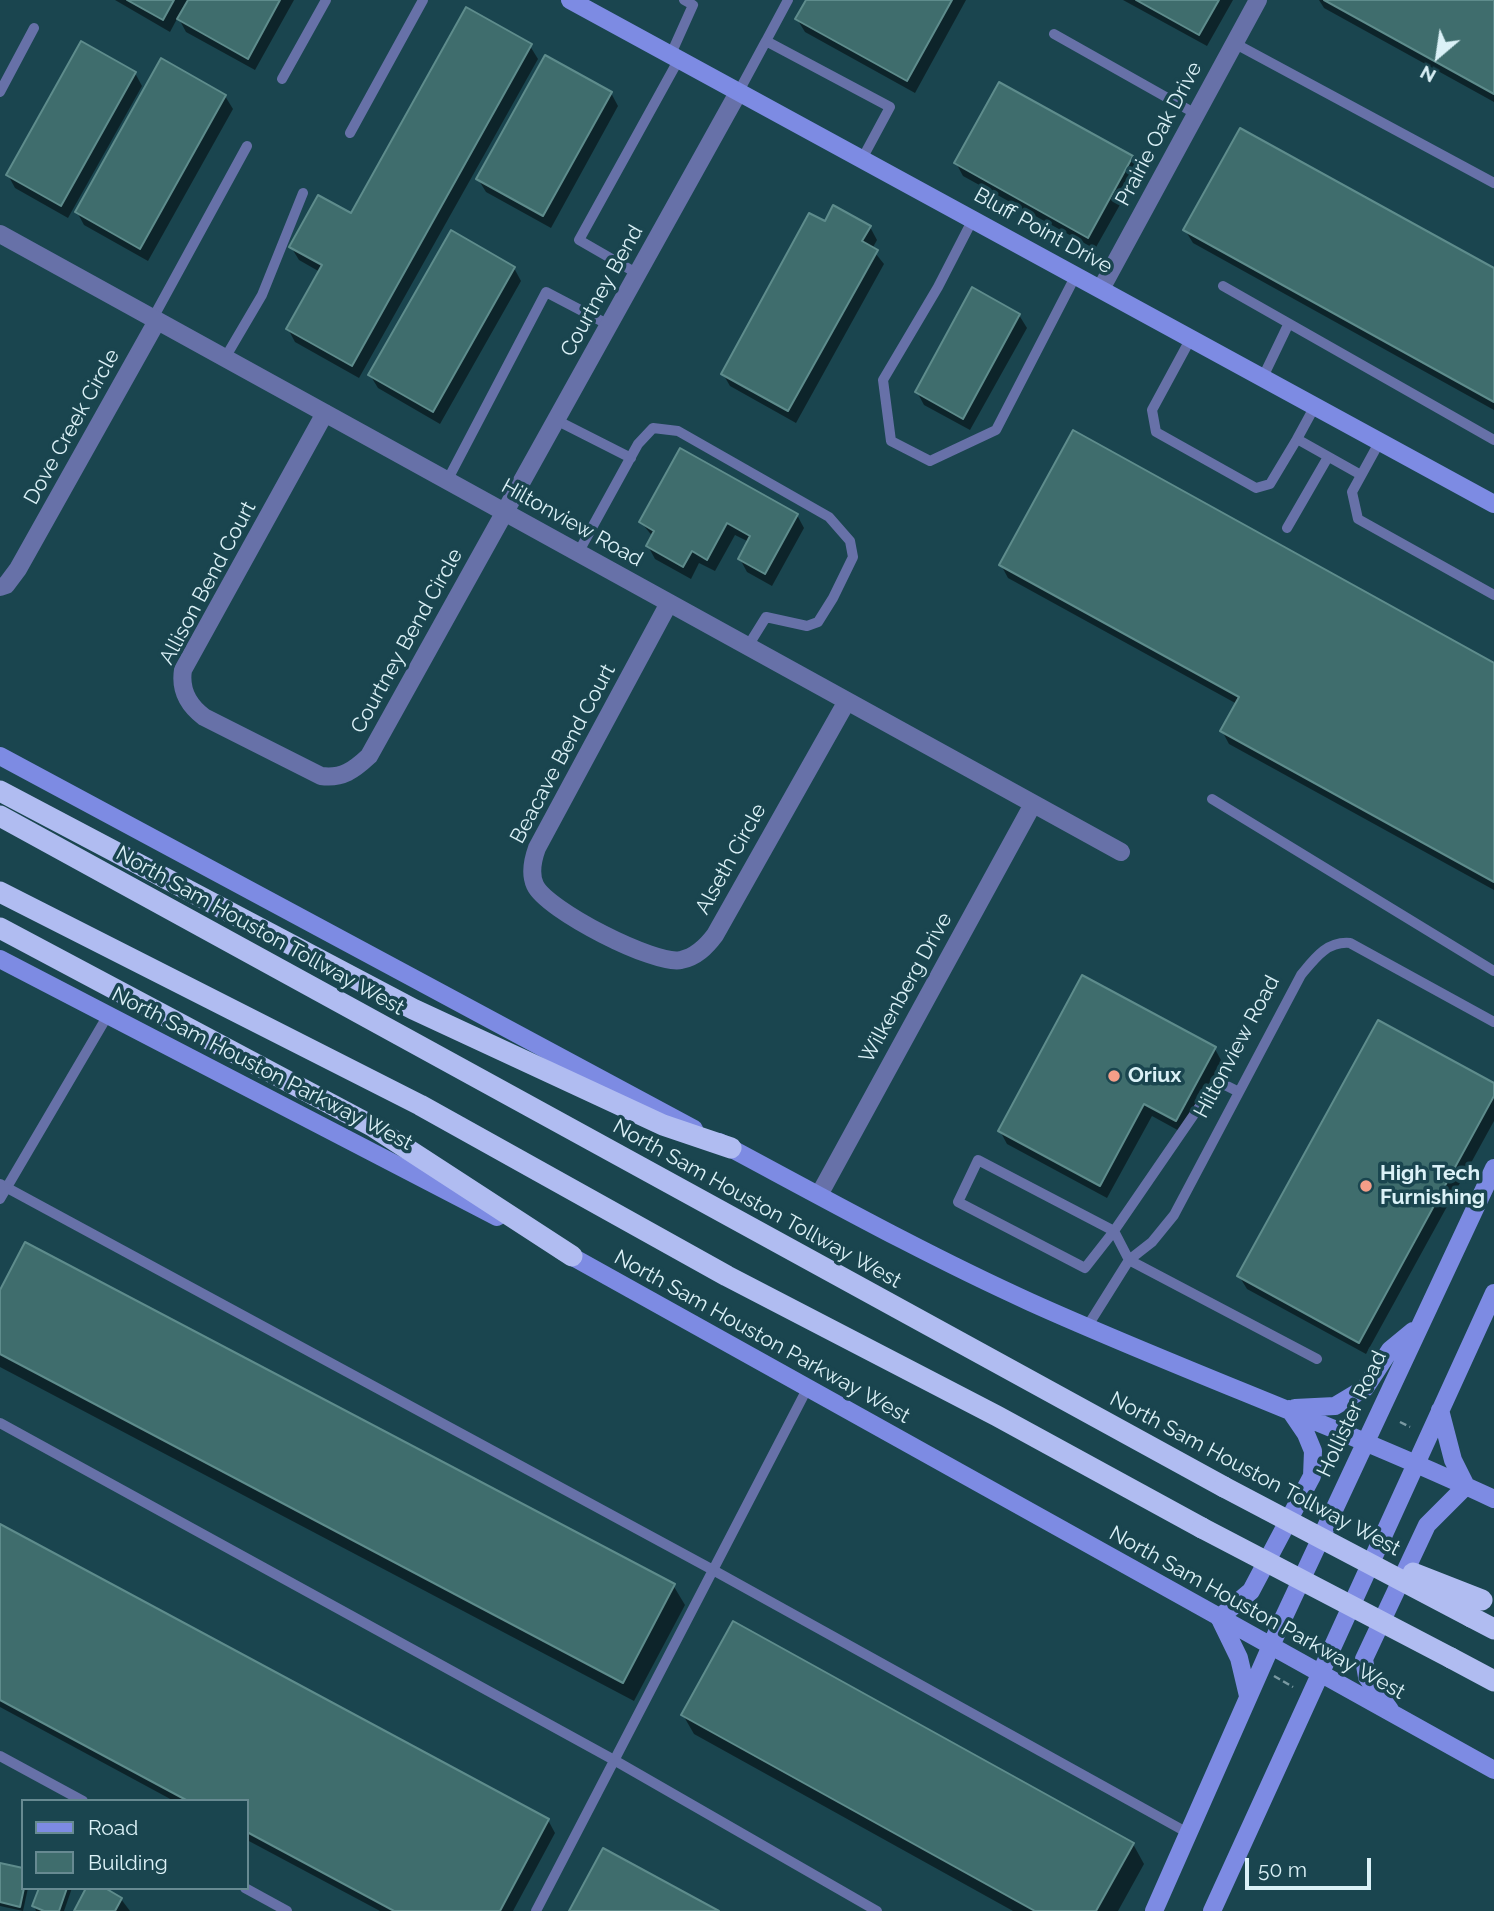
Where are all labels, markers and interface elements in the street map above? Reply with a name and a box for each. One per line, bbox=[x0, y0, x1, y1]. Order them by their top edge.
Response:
north arrow bbox=[1403, 21, 1473, 91]
street label: Prairie Oak Drive bbox=[1110, 58, 1208, 210]
text: N bbox=[1416, 61, 1439, 88]
street label: Bluff Point Drive bbox=[969, 183, 1117, 279]
street label: Courtney Bend bbox=[555, 221, 649, 361]
street label: Dove Creek Circle bbox=[19, 345, 125, 509]
street label: Hiltonview Road bbox=[497, 474, 647, 572]
street label: Allison Bend Court bbox=[154, 497, 262, 669]
street label: Courtney Bend Circle bbox=[346, 544, 468, 738]
street label: Beacave Bend Court bbox=[505, 660, 621, 848]
street label: Alseth Circle bbox=[690, 799, 772, 919]
street label: North Sam Houston Tollway West bbox=[112, 841, 408, 1021]
street label: Wilkenberg Drive bbox=[854, 908, 958, 1068]
street label: Hiltonview Road bbox=[1189, 971, 1285, 1123]
street label: North Sam Houston Parkway West bbox=[107, 982, 417, 1156]
place label: Oriux bbox=[1128, 1063, 1181, 1089]
marker: Oriux bbox=[1106, 1068, 1122, 1084]
street label: North Sam Houston Tollway West bbox=[609, 1114, 905, 1294]
place label: High Tech Furnishing bbox=[1380, 1161, 1485, 1211]
marker: High Tech Furnishing bbox=[1358, 1178, 1374, 1194]
street label: North Sam Houston Parkway West bbox=[610, 1245, 914, 1429]
street label: Hollister Road bbox=[1312, 1347, 1392, 1481]
street label: North Sam Houston Tollway West bbox=[1105, 1386, 1405, 1562]
street label: North Sam Houston Parkway West bbox=[1105, 1521, 1409, 1705]
legend bbox=[21, 1799, 248, 1890]
text: Road bbox=[88, 1815, 138, 1840]
scale bar bbox=[1249, 1844, 1375, 1888]
text: Building bbox=[88, 1850, 168, 1875]
text: 50 m bbox=[1258, 1857, 1307, 1882]

